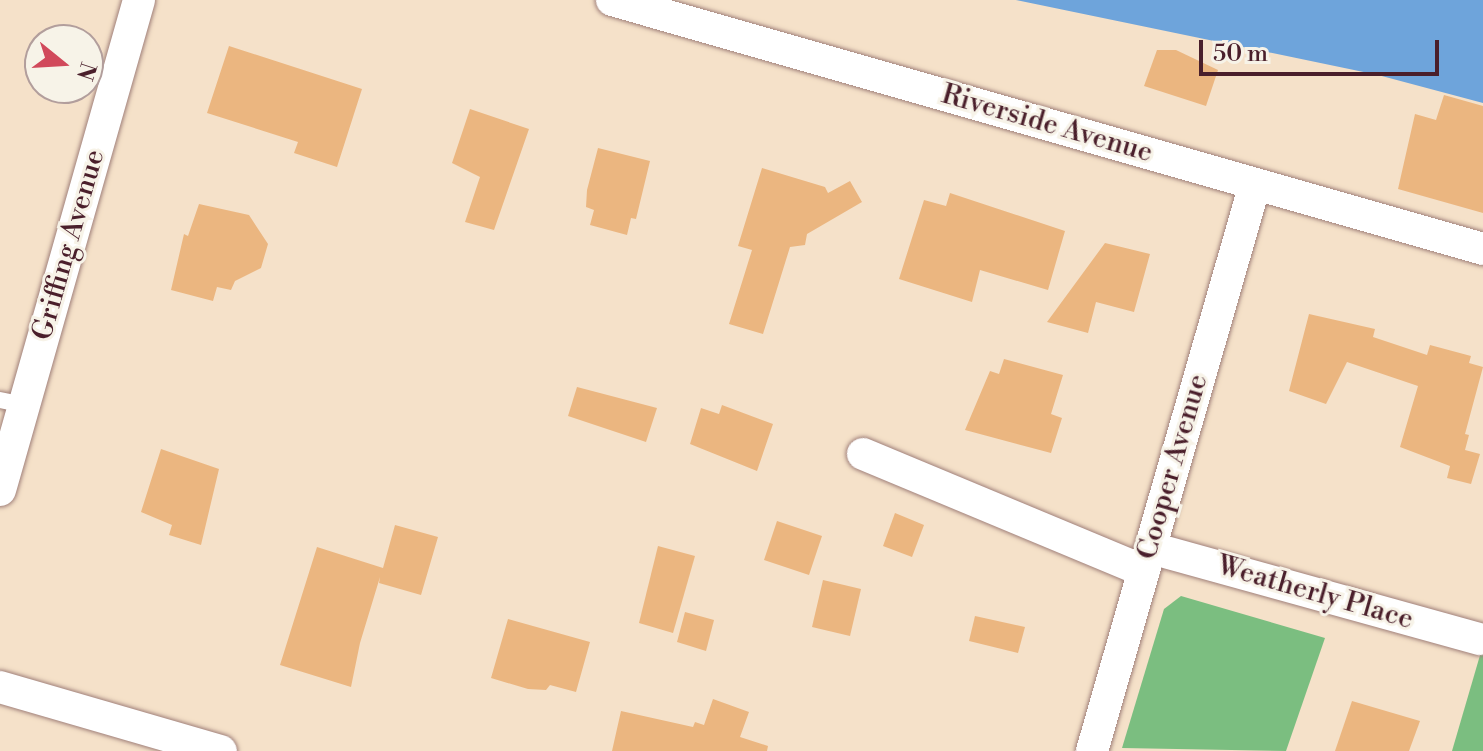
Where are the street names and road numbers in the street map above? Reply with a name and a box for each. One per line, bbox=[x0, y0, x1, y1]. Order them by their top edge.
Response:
street label: Riverside Avenue bbox=[938, 78, 1156, 170]
street label: Griffing Avenue bbox=[26, 146, 112, 344]
street label: Cooper Avenue bbox=[1131, 370, 1215, 564]
street label: Weatherly Place bbox=[1213, 549, 1417, 637]

